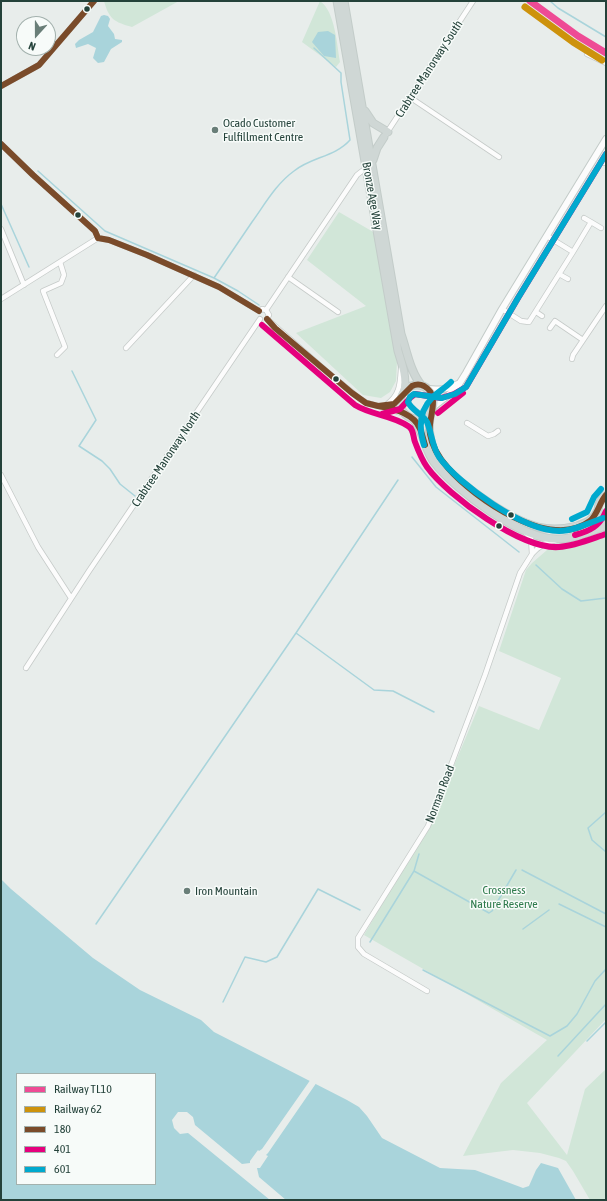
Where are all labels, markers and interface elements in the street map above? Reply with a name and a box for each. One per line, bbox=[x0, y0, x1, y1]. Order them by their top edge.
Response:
unlabelled marker bbox=[82, 4, 92, 14]
north arrow bbox=[16, 16, 56, 56]
street label: Crabtree Manorway South bbox=[392, 18, 466, 120]
text: N bbox=[27, 40, 37, 53]
place label: Ocado Customer Fulfillment Centre bbox=[223, 116, 303, 144]
marker: Ocado Customer Fulfillment Centre bbox=[210, 125, 220, 135]
street label: Bronze Age Way bbox=[359, 161, 385, 231]
unlabelled marker bbox=[73, 210, 83, 220]
unlabelled marker bbox=[331, 374, 341, 384]
street label: Crabtree Manorway North bbox=[129, 408, 203, 510]
unlabelled marker bbox=[506, 510, 516, 520]
unlabelled marker bbox=[494, 521, 504, 531]
street label: Norman Road bbox=[422, 763, 458, 825]
park label: Crossness Nature Reserve bbox=[470, 883, 538, 911]
place label: Iron Mountain bbox=[195, 884, 258, 898]
marker: Iron Mountain bbox=[182, 886, 192, 896]
legend bbox=[16, 1073, 156, 1185]
text: Railway TL10 bbox=[54, 1082, 112, 1096]
text: Railway 62 bbox=[54, 1102, 102, 1116]
text: 180 bbox=[54, 1122, 71, 1136]
text: 401 bbox=[54, 1142, 71, 1156]
text: 601 bbox=[54, 1162, 71, 1176]

